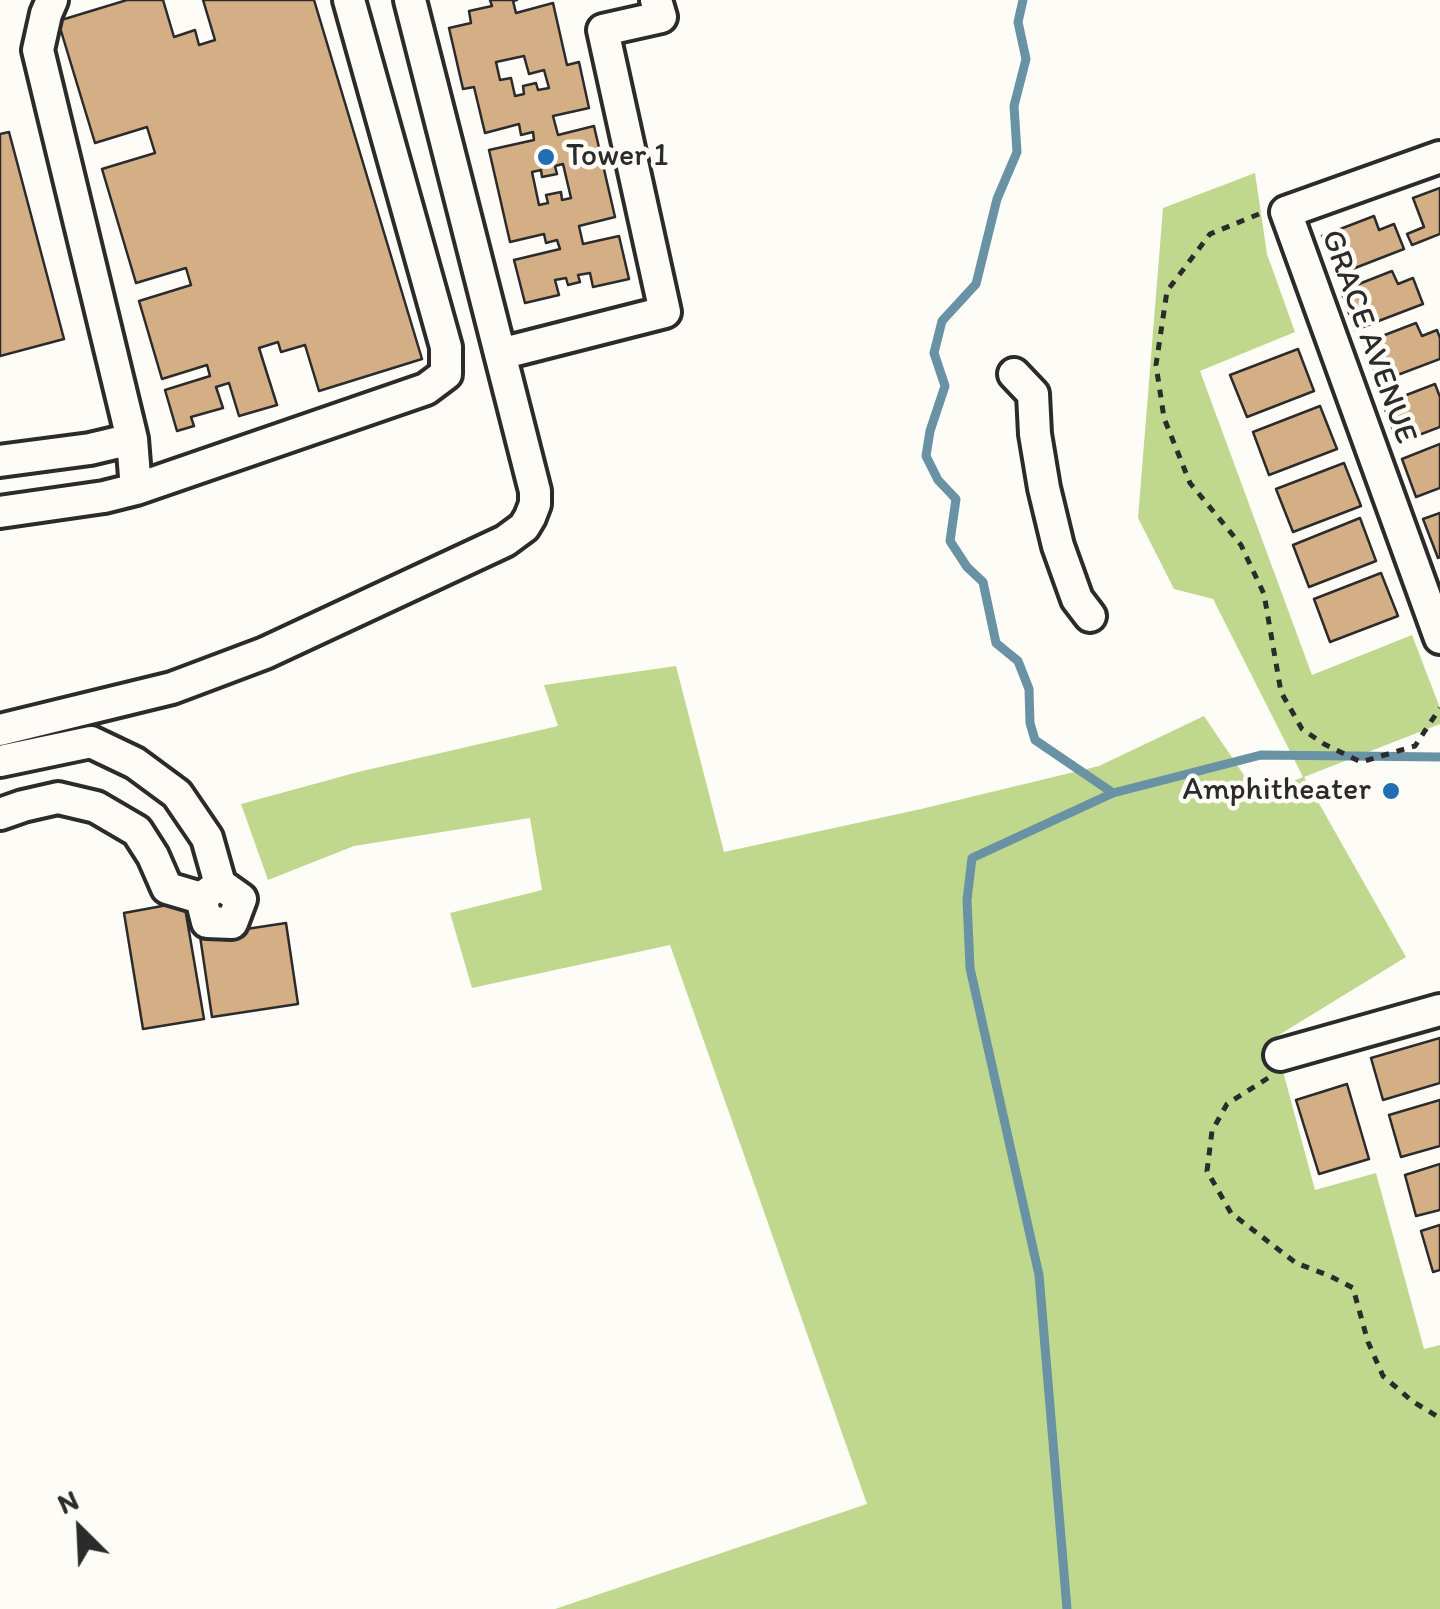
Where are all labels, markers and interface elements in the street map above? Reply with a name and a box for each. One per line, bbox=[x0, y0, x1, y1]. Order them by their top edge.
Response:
place label: Tower 1 bbox=[566, 138, 668, 176]
marker: Tower 1 bbox=[535, 146, 557, 168]
street label: GRACE AVENUE bbox=[1312, 225, 1424, 449]
place label: Amphitheater bbox=[1182, 772, 1371, 810]
marker: Amphitheater bbox=[1380, 780, 1402, 802]
north arrow bbox=[30, 1479, 130, 1579]
text: N bbox=[52, 1482, 83, 1521]

